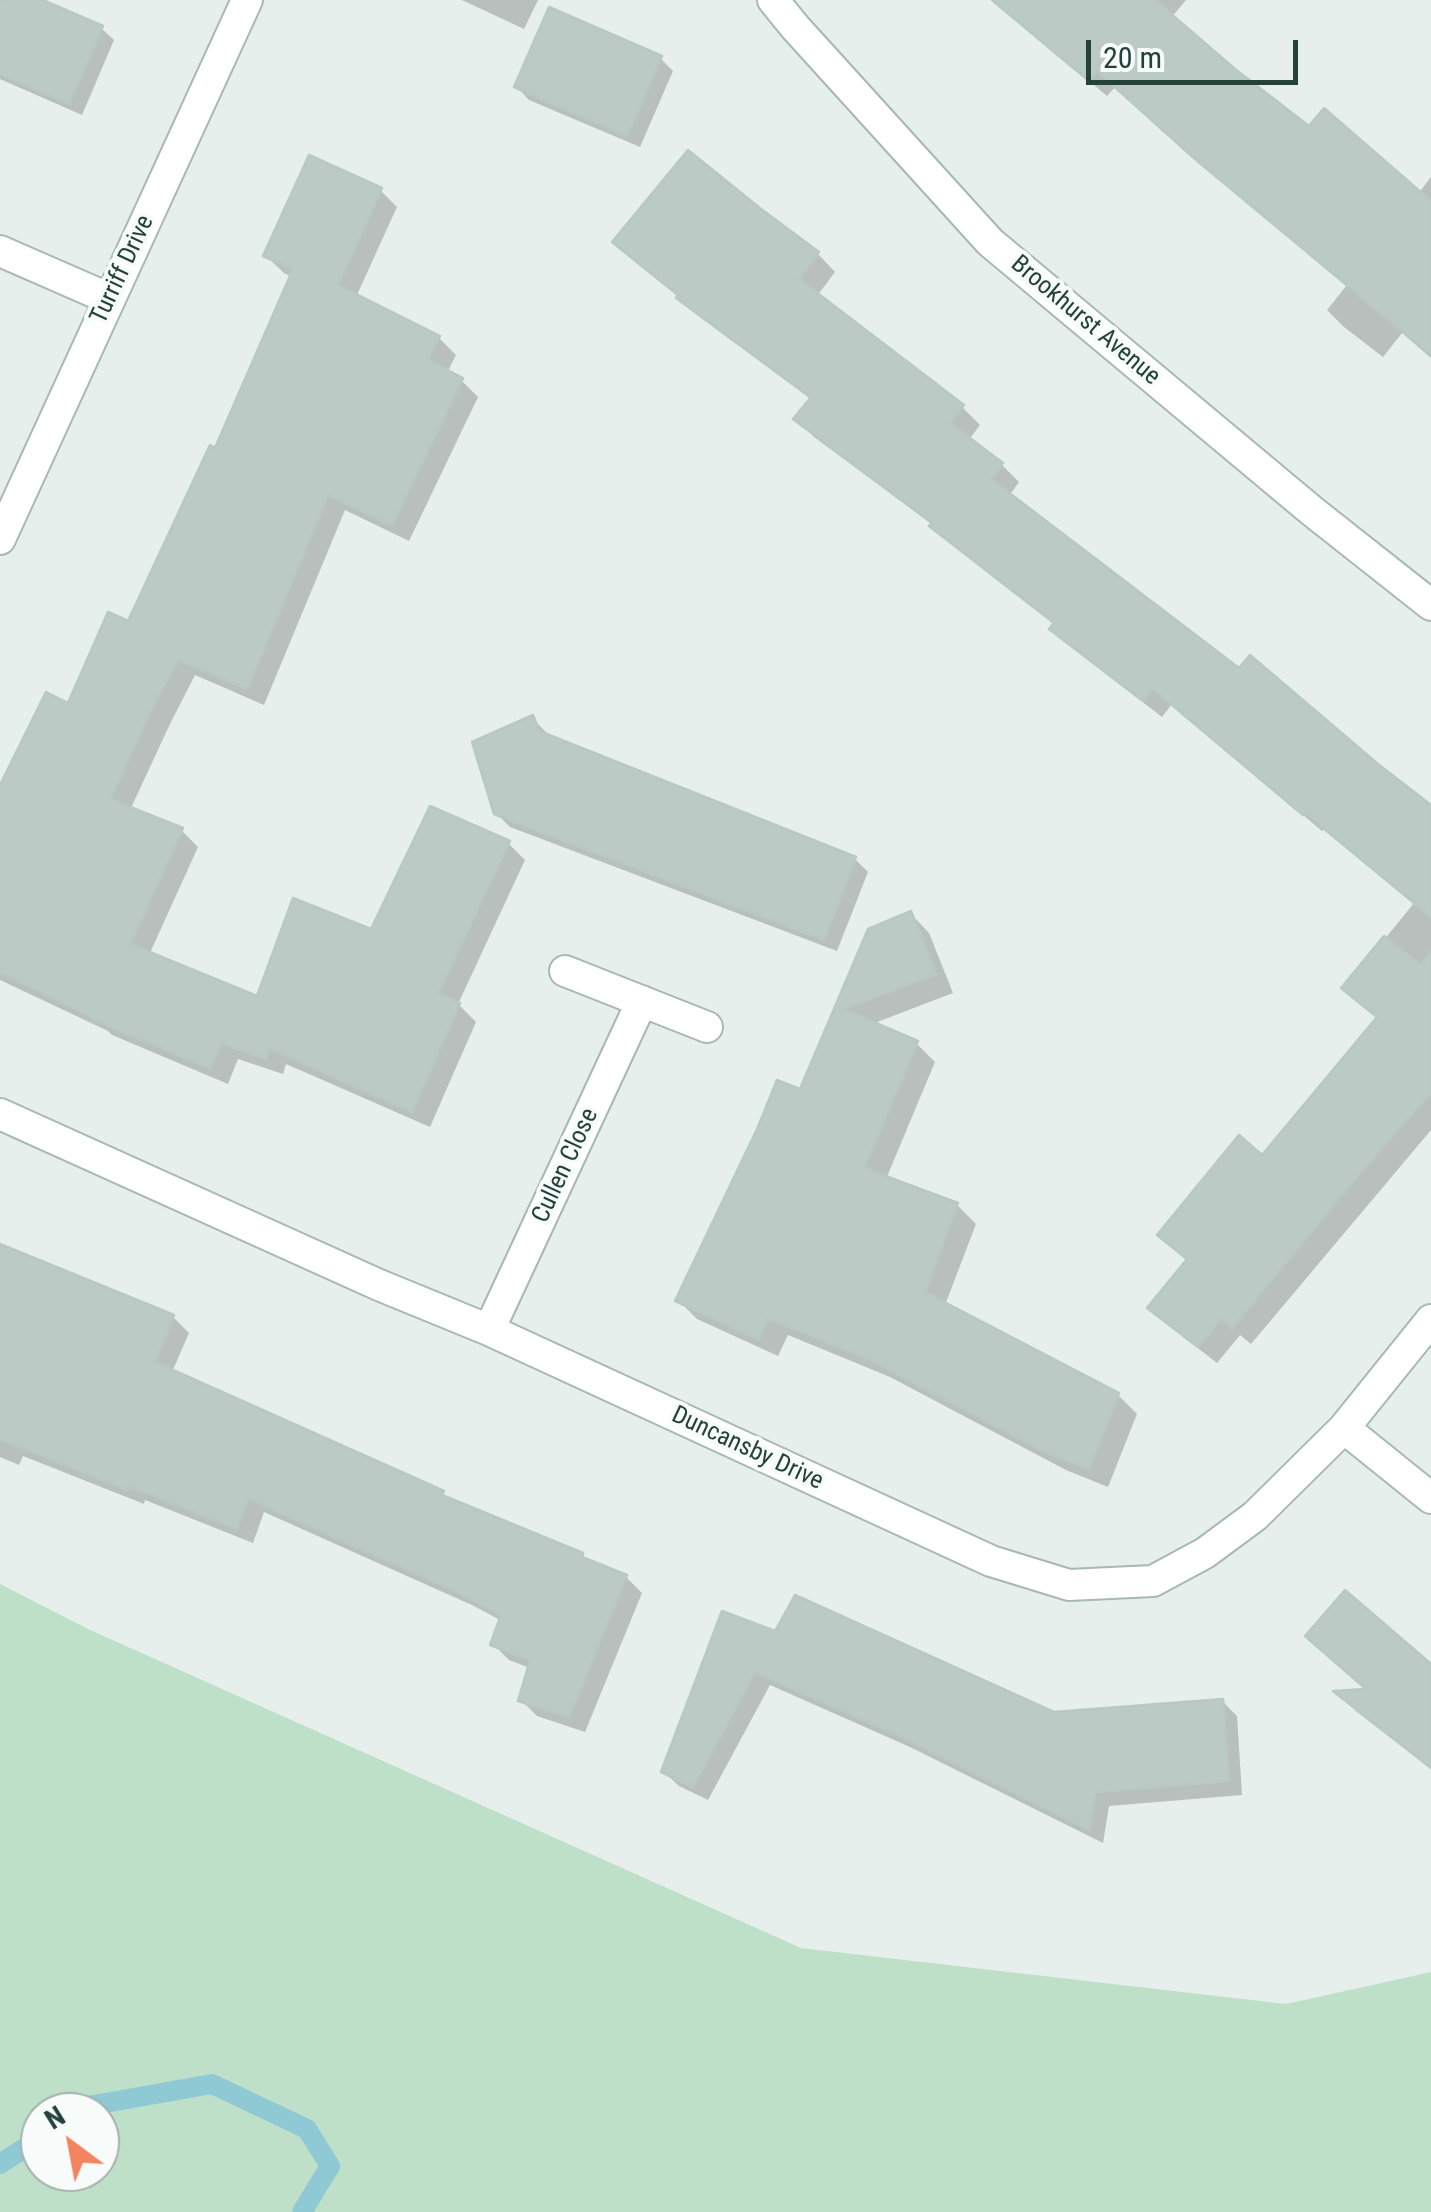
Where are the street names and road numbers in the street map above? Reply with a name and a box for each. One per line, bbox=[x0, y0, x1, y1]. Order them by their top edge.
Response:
street label: Turriff Drive bbox=[85, 211, 161, 329]
street label: Brookhurst Avenue bbox=[1004, 250, 1166, 392]
street label: Cullen Close bbox=[526, 1104, 606, 1228]
street label: Duncansby Drive bbox=[666, 1401, 828, 1497]

